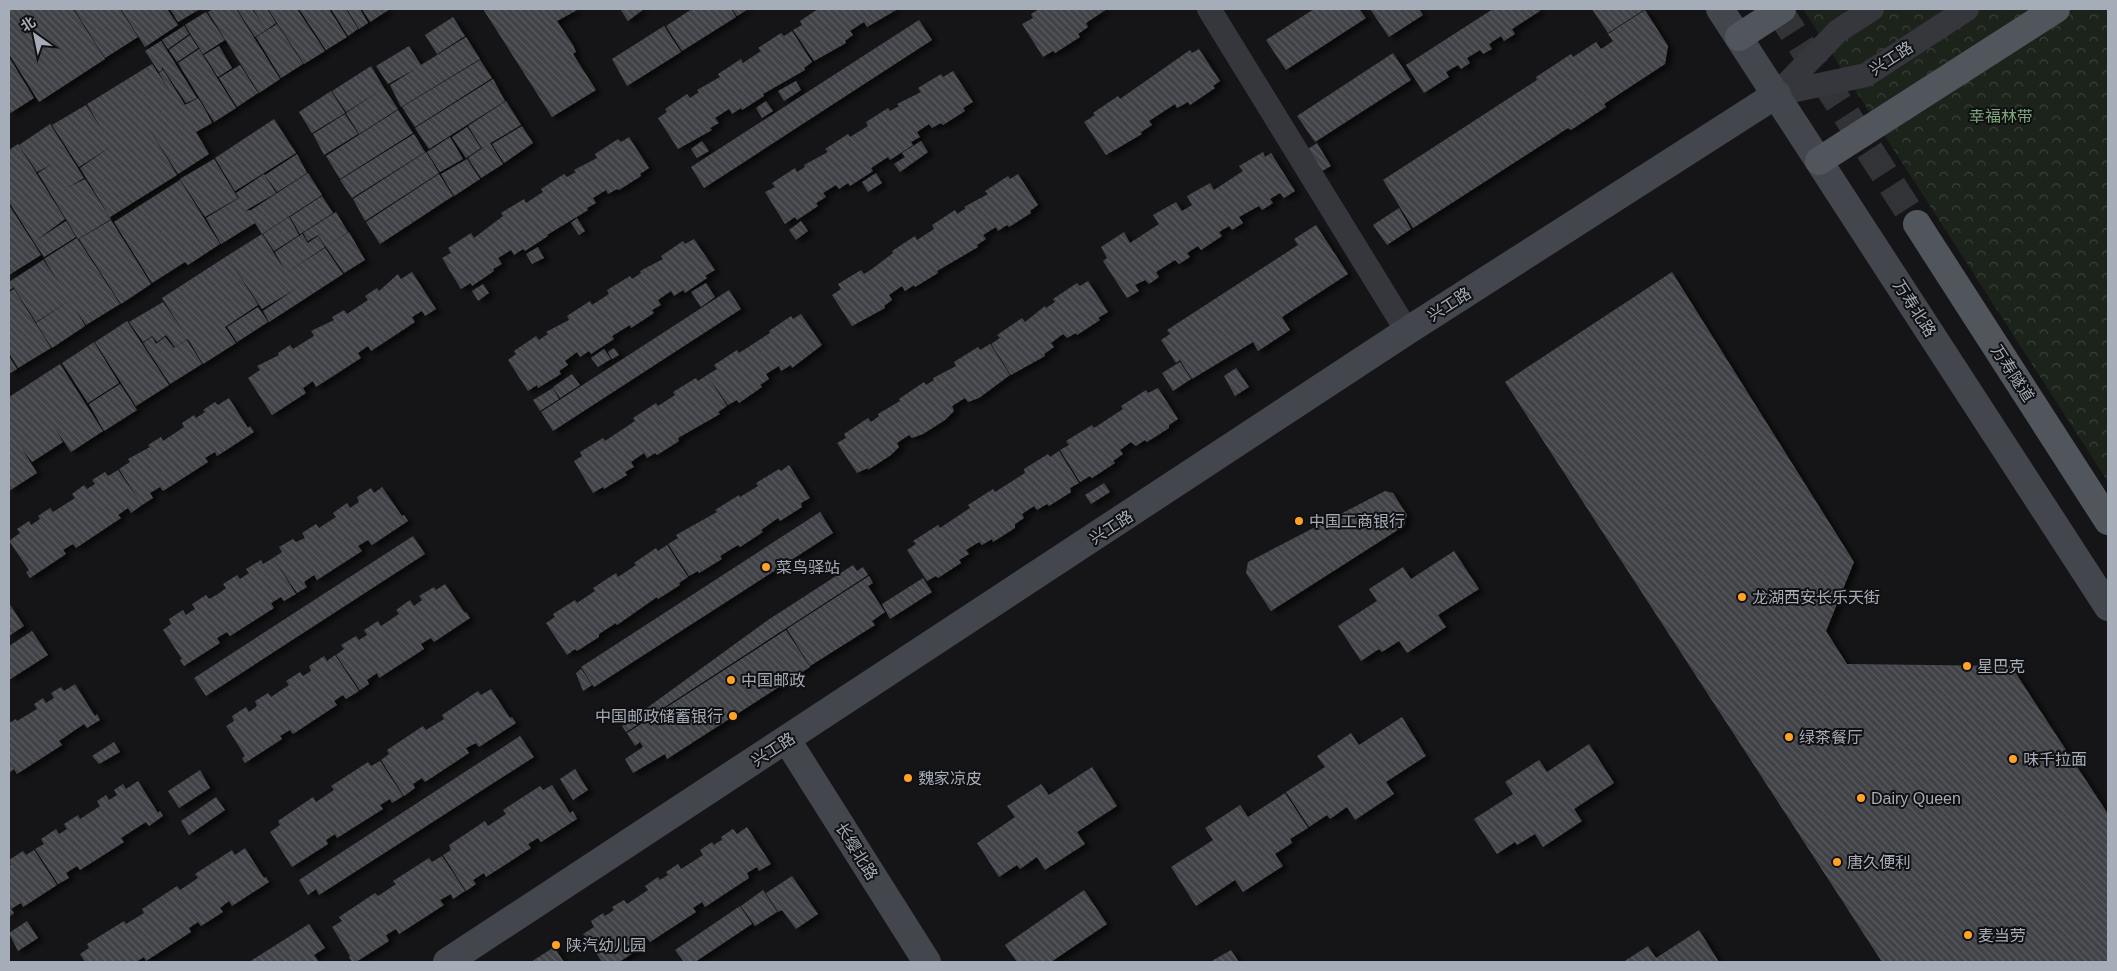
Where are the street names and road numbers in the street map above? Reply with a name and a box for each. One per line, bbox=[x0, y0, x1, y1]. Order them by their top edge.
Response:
street label: 兴工路 bbox=[1867, 38, 1916, 79]
street label: 万寿北路 bbox=[1890, 277, 1939, 340]
street label: 兴工路 bbox=[1425, 284, 1474, 325]
street label: 万寿隧道 bbox=[1988, 342, 2037, 405]
street label: 兴工路 bbox=[1087, 507, 1136, 548]
street label: 兴工路 bbox=[749, 729, 798, 770]
street label: 长缨北路 bbox=[832, 820, 881, 883]

